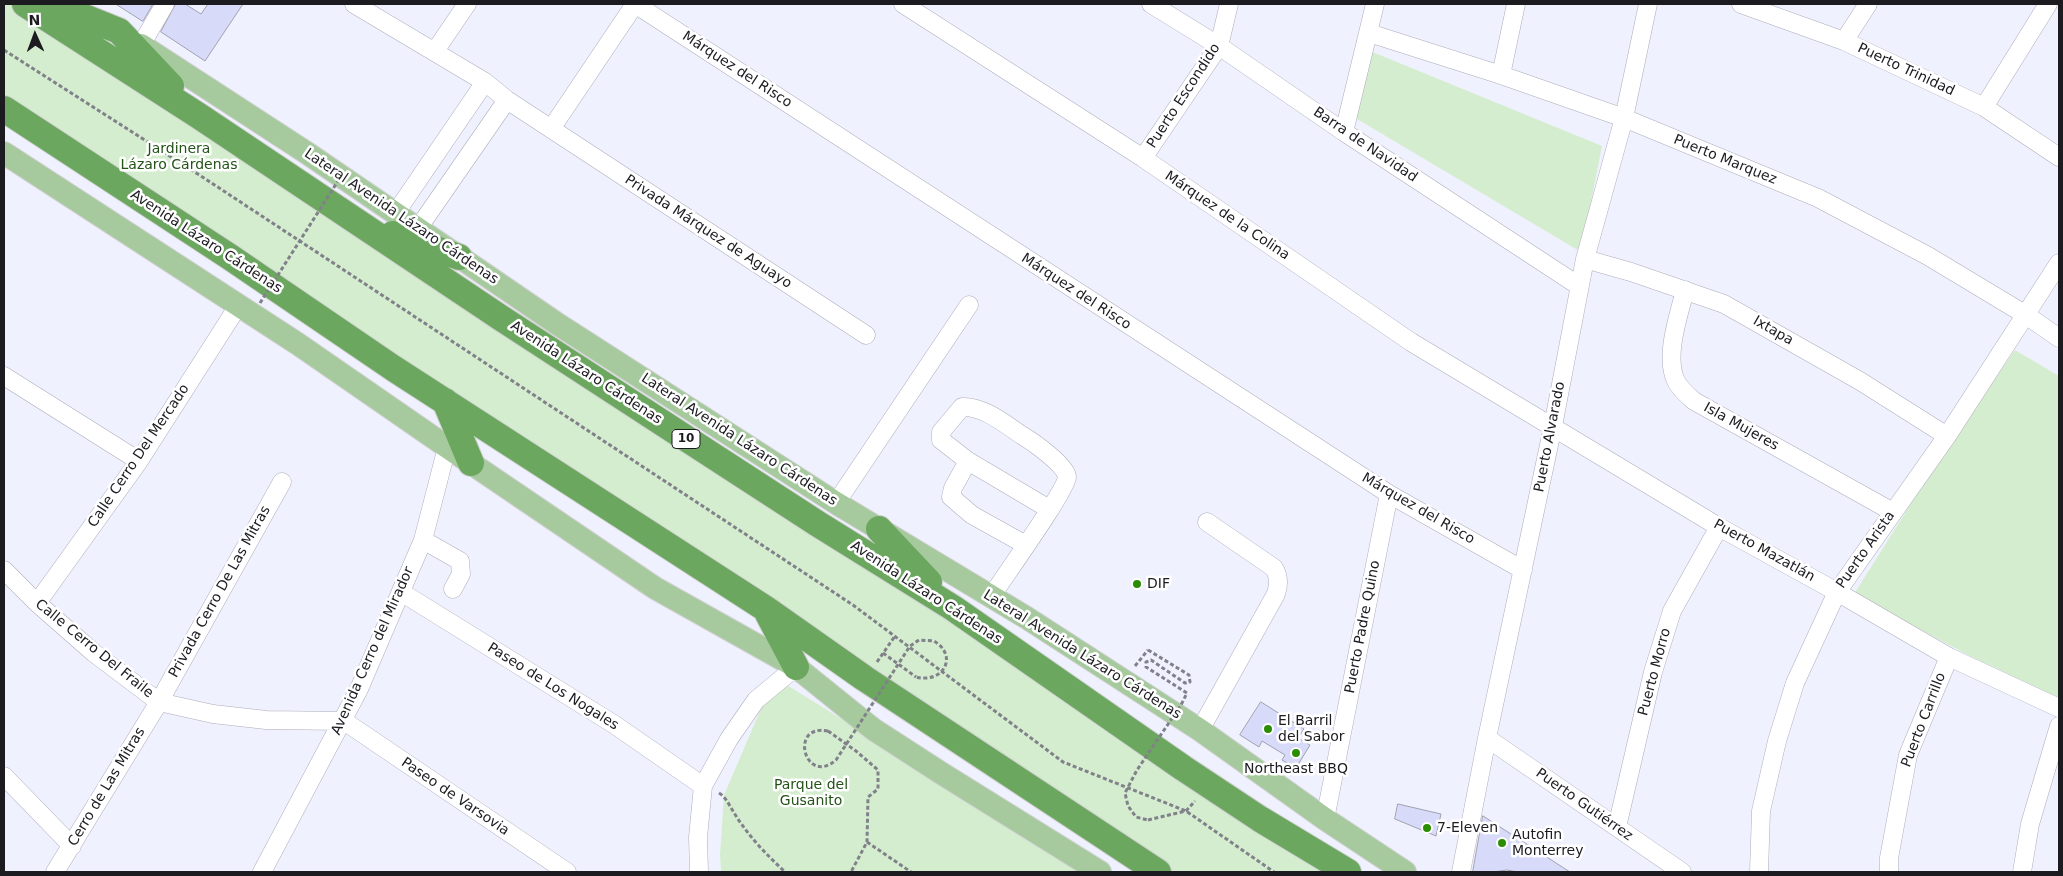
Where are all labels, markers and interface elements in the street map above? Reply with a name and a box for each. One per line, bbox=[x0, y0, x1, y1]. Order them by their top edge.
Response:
north arrow bbox=[10, 10, 60, 60]
text: N bbox=[28, 12, 41, 28]
street label: Márquez del Risco bbox=[679, 28, 795, 112]
street label: Puerto Escondido bbox=[1144, 40, 1224, 152]
street label: Puerto Trinidad bbox=[1855, 40, 1957, 100]
street label: Barra de Navidad bbox=[1310, 104, 1420, 186]
street label: Puerto Marquez bbox=[1671, 132, 1779, 188]
park label: Jardinera Lázaro Cárdenas bbox=[121, 141, 237, 174]
street label: Lateral Avenida Lázaro Cárdenas bbox=[301, 146, 501, 288]
street label: Márquez de la Colina bbox=[1161, 168, 1293, 264]
street label: Privada Márquez de Aguayo bbox=[621, 172, 795, 292]
street label: Avenida Lázaro Cárdenas bbox=[127, 187, 285, 297]
street label: Márquez del Risco bbox=[1018, 250, 1134, 334]
street label: Ixtapa bbox=[1750, 313, 1796, 349]
street label: Avenida Lázaro Cárdenas bbox=[507, 318, 665, 428]
street label: Lateral Avenida Lázaro Cárdenas bbox=[638, 370, 840, 510]
street label: Puerto Alvarado bbox=[1531, 380, 1569, 494]
street label: Calle Cerro Del Mercado bbox=[85, 381, 193, 531]
street label: Isla Mujeres bbox=[1701, 399, 1781, 455]
road number: 10 bbox=[672, 429, 700, 448]
street label: Márquez del Risco bbox=[1359, 470, 1477, 548]
street label: Privada Cerro De Las Mitras bbox=[166, 503, 274, 681]
street label: Puerto Arista bbox=[1833, 508, 1899, 592]
street label: Puerto Mazatlán bbox=[1710, 516, 1818, 586]
street label: Avenida Lázaro Cárdenas bbox=[847, 538, 1005, 648]
street label: Puerto Padre Quino bbox=[1342, 559, 1384, 695]
street label: Avenida Cerro del Mirador bbox=[328, 564, 418, 738]
place label: DIF bbox=[1147, 576, 1170, 592]
marker: DIF bbox=[1131, 578, 1143, 590]
street label: Lateral Avenida Lázaro Cárdenas bbox=[980, 587, 1184, 723]
street label: Calle Cerro Del Fraile bbox=[32, 596, 156, 702]
street label: Puerto Morro bbox=[1635, 626, 1675, 718]
street label: Paseo de Los Nogales bbox=[484, 640, 622, 734]
street label: Puerto Carrillo bbox=[1898, 670, 1950, 770]
place label: El Barril del Sabor bbox=[1278, 713, 1345, 746]
marker: El Barril del Sabor bbox=[1262, 723, 1274, 735]
street label: Cerro de Las Mitras bbox=[65, 725, 149, 849]
marker: Northeast BBQ bbox=[1290, 747, 1302, 759]
street label: Paseo de Varsovia bbox=[398, 755, 512, 839]
place label: Northeast BBQ bbox=[1244, 761, 1348, 777]
street label: Puerto Gutiérrez bbox=[1532, 765, 1636, 845]
park label: Parque del Gusanito bbox=[774, 777, 848, 810]
place label: 7-Eleven bbox=[1437, 820, 1498, 836]
marker: 7-Eleven bbox=[1421, 822, 1433, 834]
place label: Autofin Monterrey bbox=[1512, 827, 1583, 860]
marker: Autofin Monterrey bbox=[1496, 837, 1508, 849]

